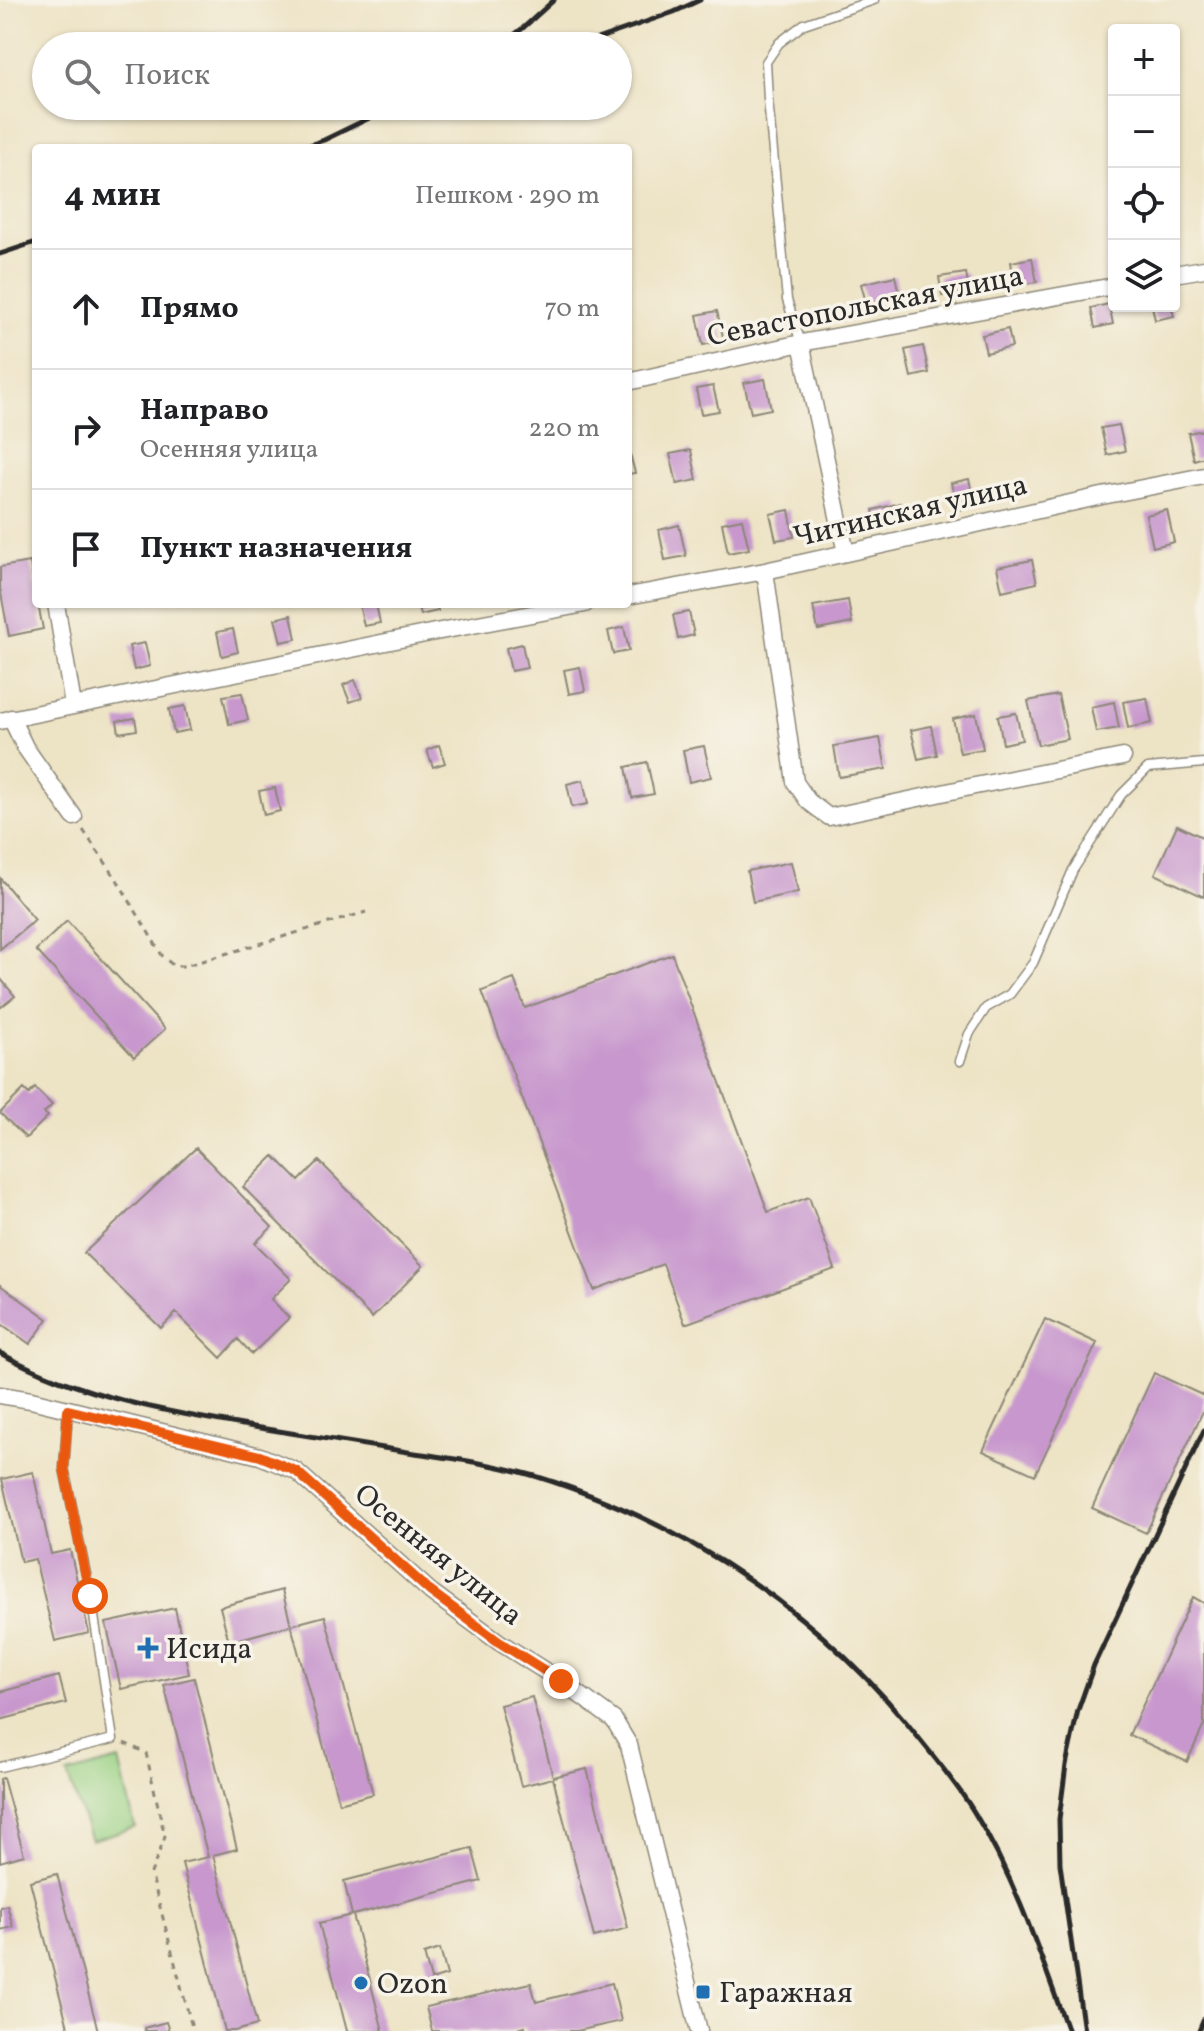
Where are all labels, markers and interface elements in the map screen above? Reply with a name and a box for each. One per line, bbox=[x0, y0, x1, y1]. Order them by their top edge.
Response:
map controls bbox=[1108, 24, 1180, 312]
button: + bbox=[1108, 24, 1180, 96]
search box bbox=[32, 32, 632, 120]
icon: search bbox=[60, 54, 104, 98]
text: Поиск bbox=[124, 55, 210, 97]
button: − bbox=[1108, 96, 1180, 168]
button: locate bbox=[1108, 168, 1180, 240]
text: 4 мин bbox=[64, 173, 161, 220]
text: Пешком · 290 m bbox=[415, 178, 600, 214]
button: layers bbox=[1108, 240, 1180, 312]
street label: Севастопольская улица bbox=[704, 256, 1027, 358]
icon: ahead bbox=[64, 287, 108, 331]
text: Прямо bbox=[140, 288, 239, 330]
text: 70 m bbox=[545, 291, 600, 327]
text: Направо bbox=[140, 390, 269, 432]
icon: right bbox=[64, 407, 108, 451]
text: 220 m bbox=[528, 411, 600, 447]
text: Осенняя улица bbox=[140, 432, 319, 468]
street label: Читинская улица bbox=[789, 465, 1032, 559]
icon: arrive bbox=[64, 527, 108, 571]
text: Пункт назначения bbox=[140, 528, 412, 570]
street label: Осенняя улица bbox=[344, 1474, 531, 1637]
route start bbox=[72, 1578, 108, 1614]
place label: Исида bbox=[166, 1629, 252, 1671]
marker: Исида bbox=[137, 1637, 159, 1659]
route end bbox=[543, 1663, 579, 1699]
place label: Ozon bbox=[377, 1964, 448, 2006]
place label: Гаражная bbox=[719, 1973, 853, 2015]
marker: Ozon bbox=[352, 1974, 370, 1992]
marker: Гаражная bbox=[694, 1983, 712, 2001]

